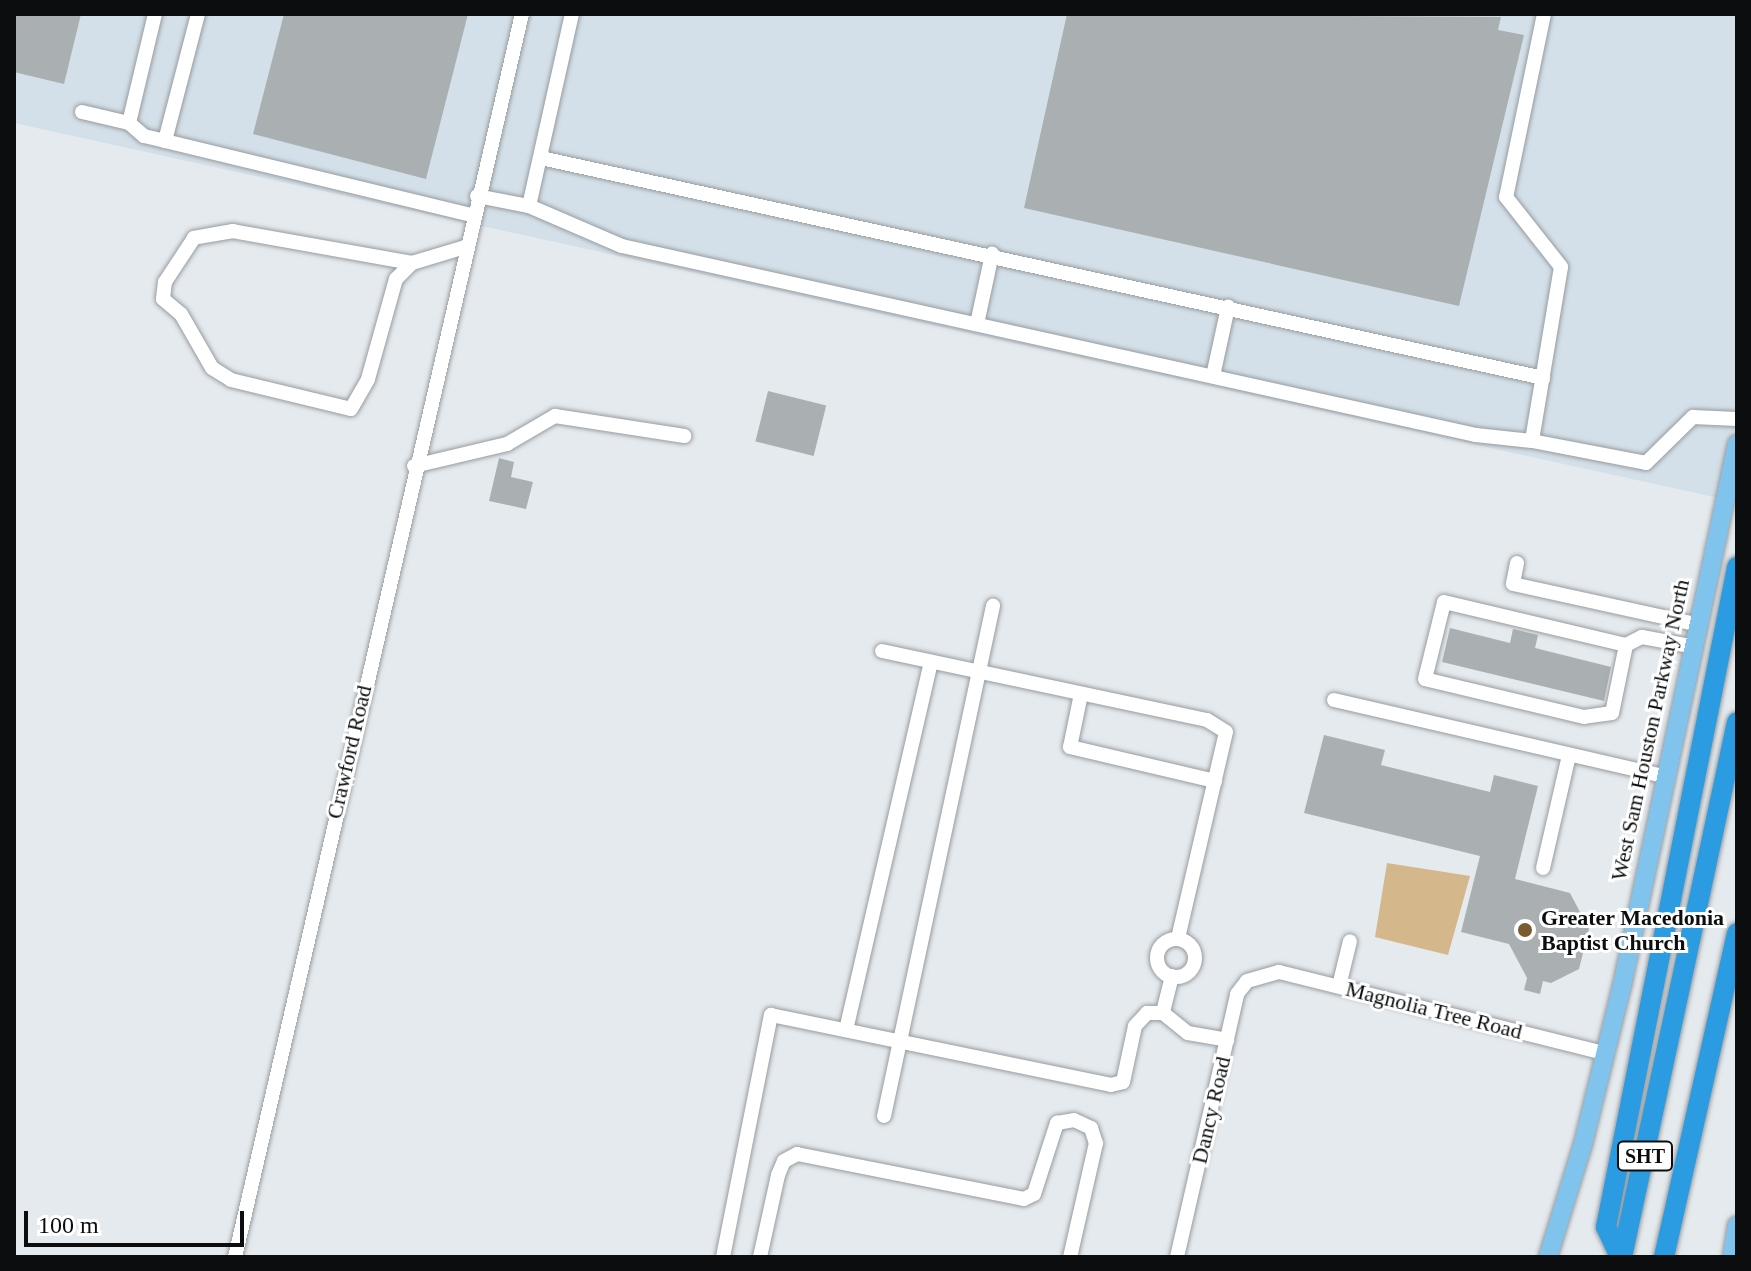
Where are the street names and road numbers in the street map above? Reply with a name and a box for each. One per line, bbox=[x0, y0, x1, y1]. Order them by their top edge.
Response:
street label: West Sam Houston Parkway North bbox=[1605, 577, 1695, 883]
street label: Crawford Road bbox=[321, 683, 377, 821]
street label: Magnolia Tree Road bbox=[1343, 975, 1525, 1045]
street label: Dancy Road bbox=[1186, 1054, 1236, 1166]
road number: SHT bbox=[1615, 1140, 1675, 1172]

